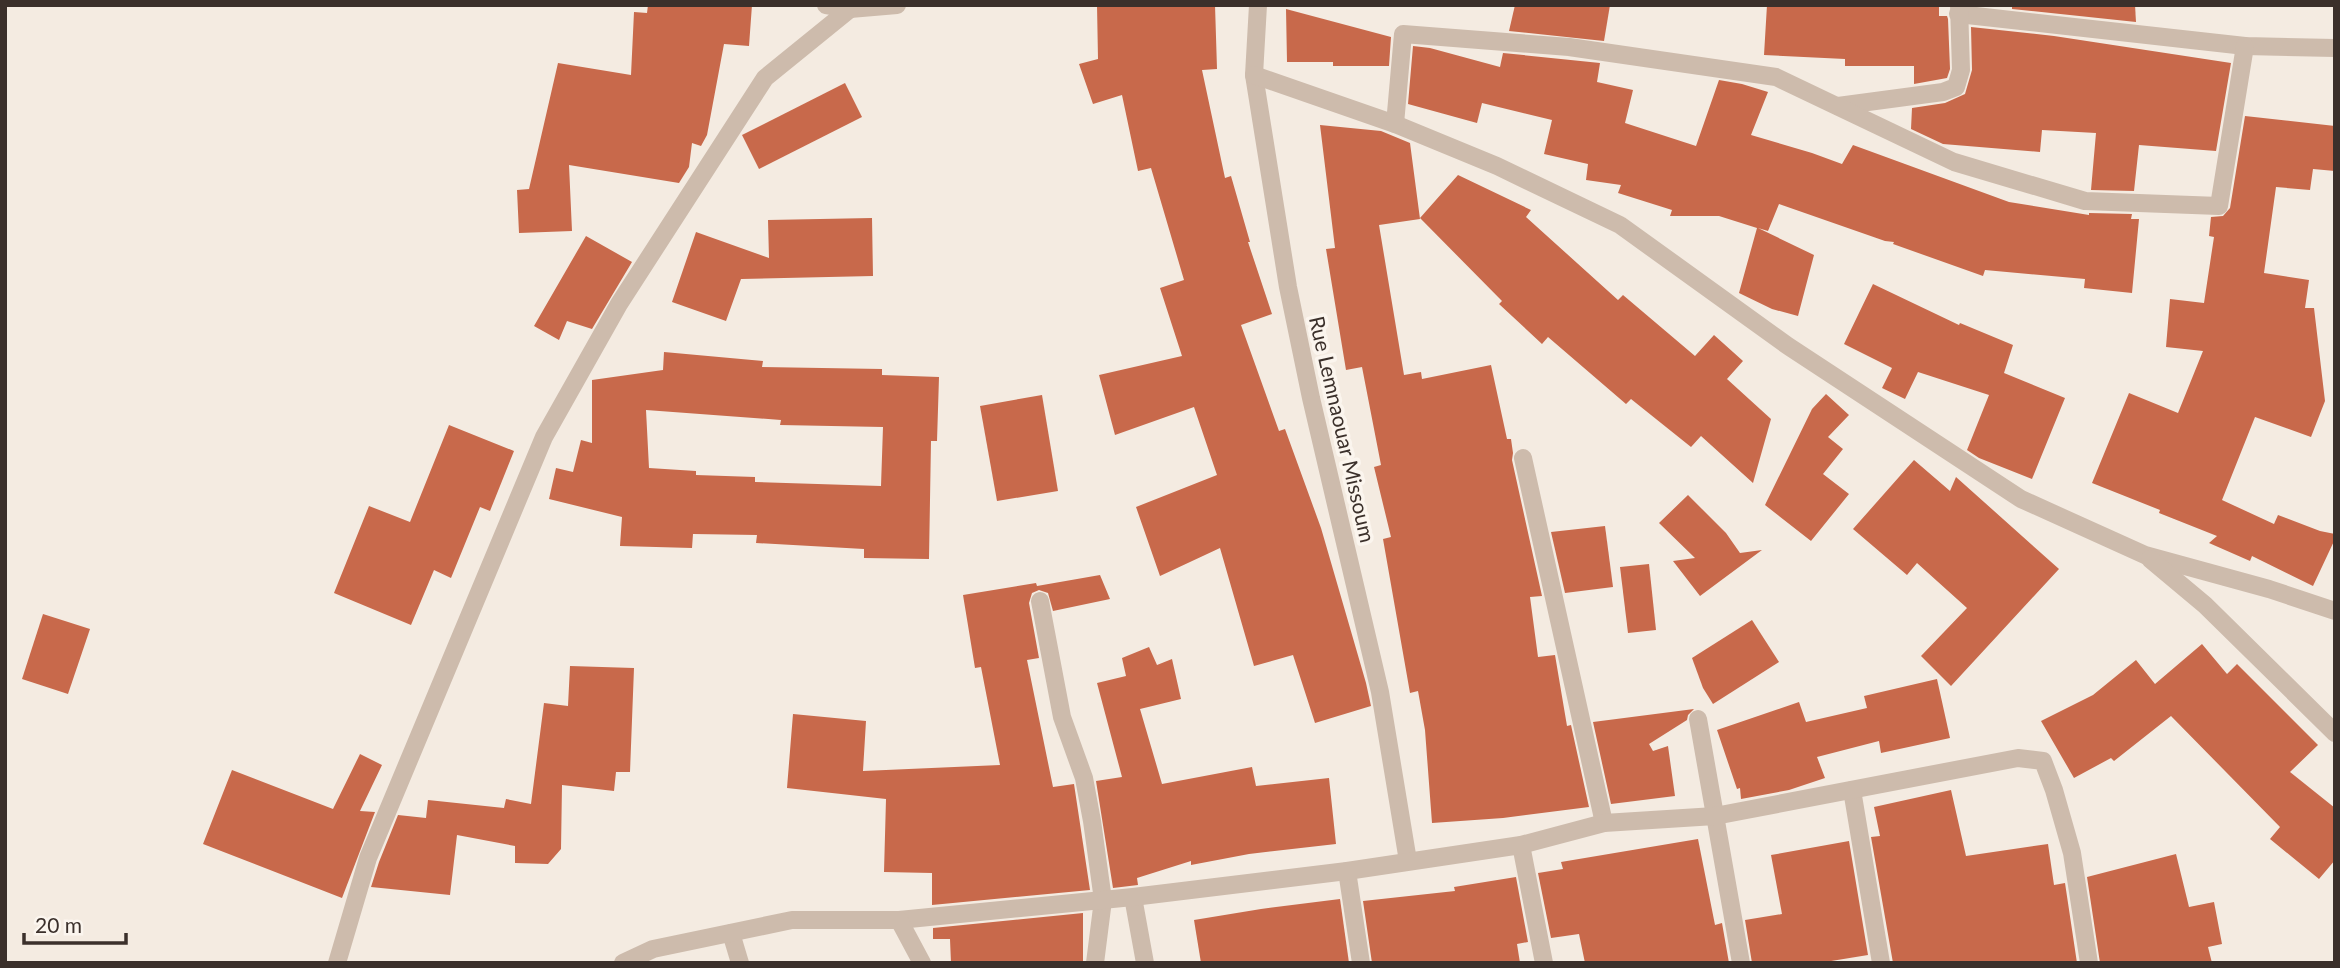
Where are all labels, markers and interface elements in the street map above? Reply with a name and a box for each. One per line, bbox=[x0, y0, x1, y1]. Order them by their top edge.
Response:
street label: Rue Lemnaouar Missoum bbox=[1305, 313, 1381, 545]
scale bar bbox=[24, 902, 126, 946]
text: 20 m bbox=[35, 912, 82, 937]

